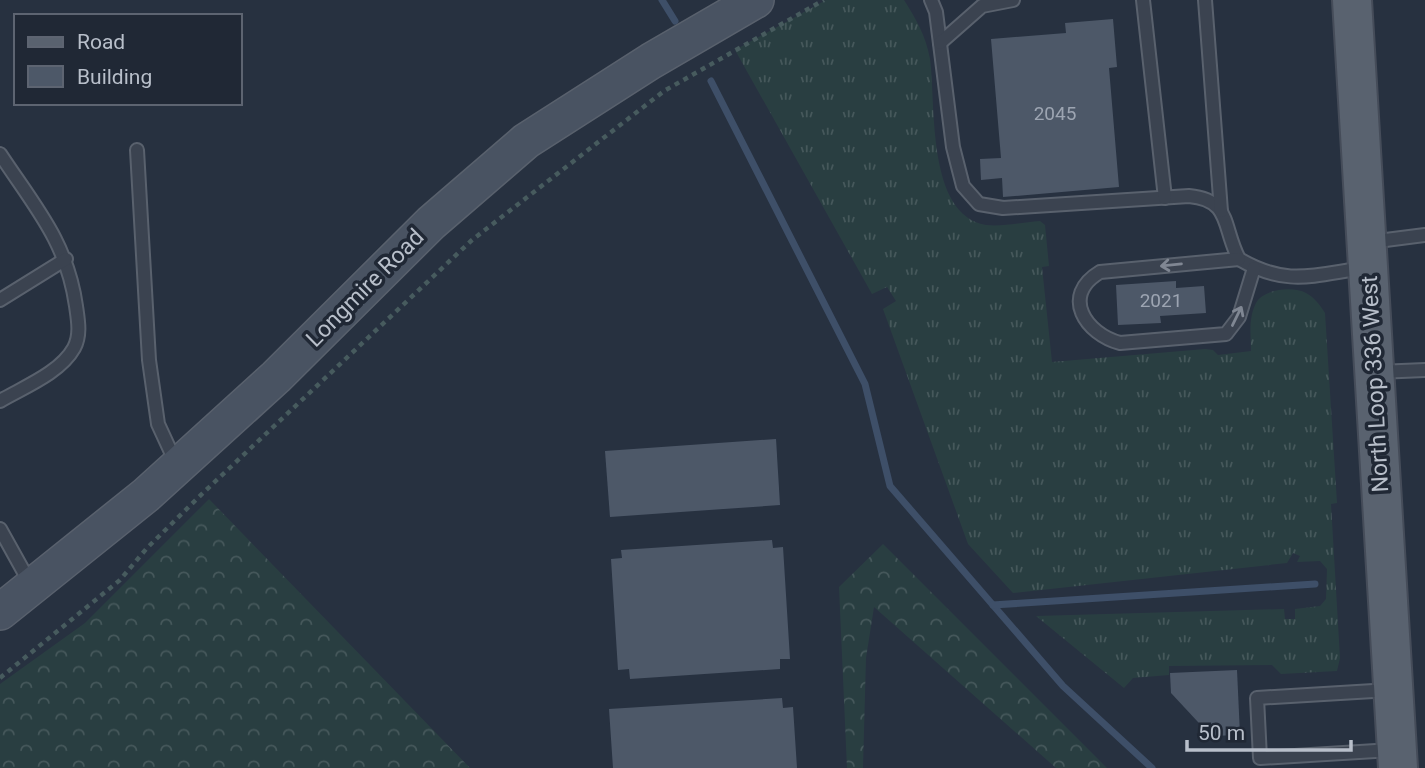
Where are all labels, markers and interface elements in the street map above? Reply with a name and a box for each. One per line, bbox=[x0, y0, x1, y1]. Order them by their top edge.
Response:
legend bbox=[14, 14, 242, 105]
text: Road bbox=[77, 30, 125, 54]
text: Building bbox=[77, 65, 152, 89]
house number: 2045 bbox=[1034, 102, 1076, 125]
street label: Longmire Road bbox=[301, 224, 429, 352]
one-way arrow bbox=[1160, 259, 1183, 272]
street label: North Loop 336 West bbox=[1356, 275, 1394, 493]
house number: 2021 bbox=[1140, 289, 1182, 312]
one-way arrow bbox=[1231, 306, 1244, 327]
scale bar bbox=[1187, 708, 1352, 752]
text: 50 m bbox=[1198, 721, 1245, 745]

